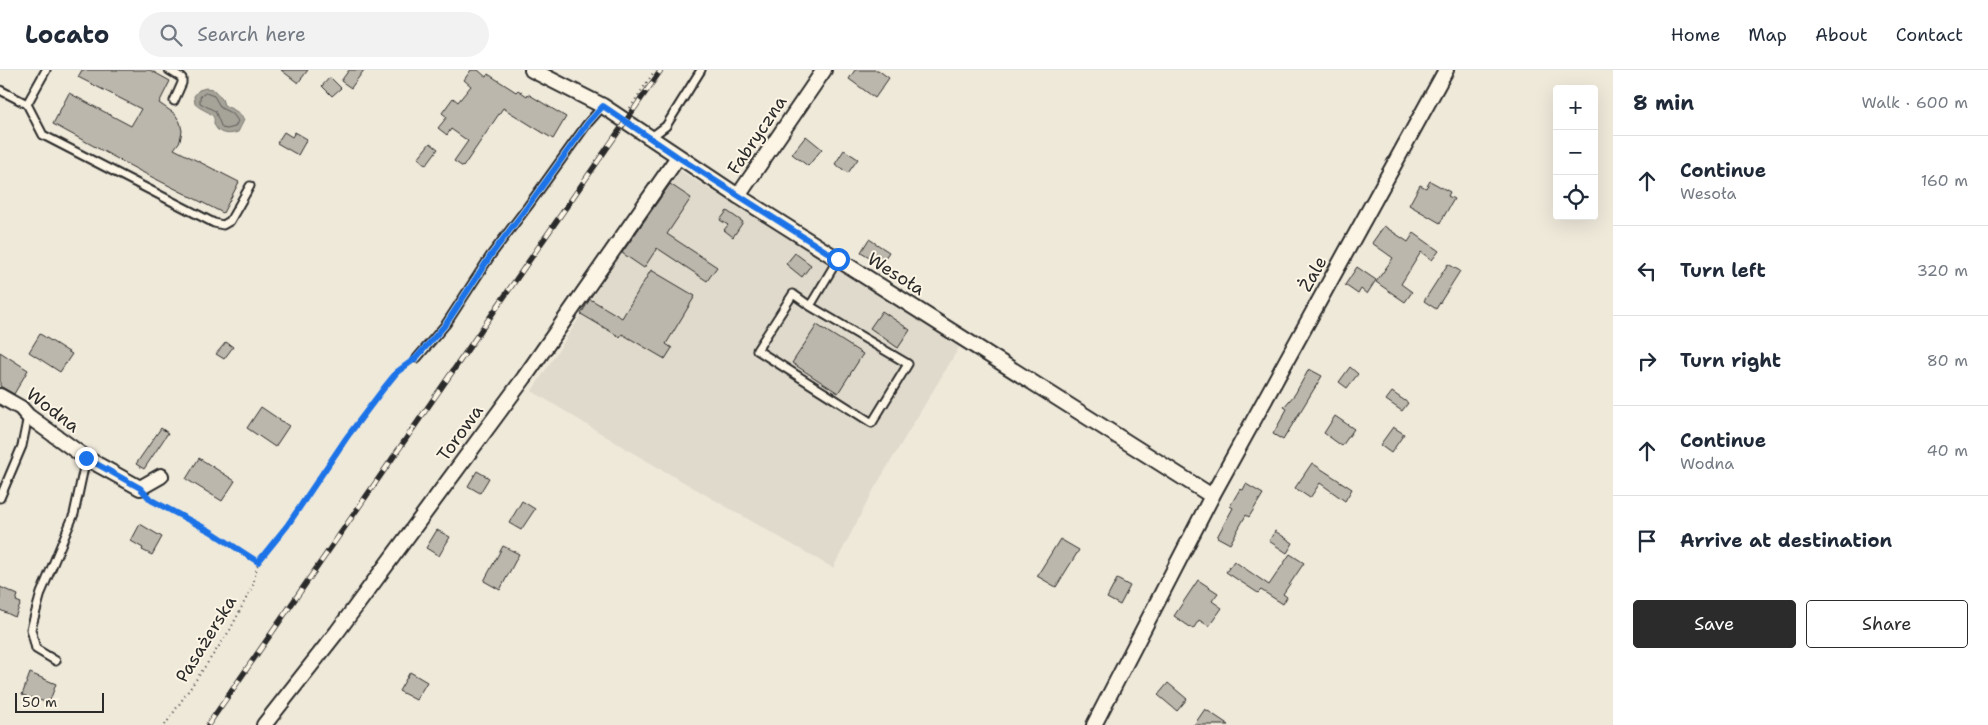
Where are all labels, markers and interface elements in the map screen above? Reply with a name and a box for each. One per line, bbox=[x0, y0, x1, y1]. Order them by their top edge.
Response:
search box bbox=[139, 12, 489, 57]
text: Locato bbox=[25, 19, 109, 51]
icon: search bbox=[157, 21, 185, 49]
text: Search here bbox=[197, 22, 306, 47]
text: Home bbox=[1671, 23, 1720, 47]
text: Map bbox=[1748, 23, 1787, 47]
text: About bbox=[1815, 23, 1868, 47]
text: Contact bbox=[1896, 23, 1963, 47]
map controls bbox=[1553, 85, 1598, 220]
button: + bbox=[1553, 85, 1598, 130]
text: 8 min bbox=[1633, 89, 1694, 117]
street label: Fabryczna bbox=[722, 91, 792, 179]
text: Walk · 600 m bbox=[1862, 92, 1968, 113]
button: − bbox=[1553, 130, 1598, 175]
text: Continue bbox=[1680, 158, 1766, 183]
icon: ahead bbox=[1633, 167, 1661, 195]
text: 160 m bbox=[1921, 170, 1968, 191]
button: locate bbox=[1553, 175, 1598, 220]
text: Wesoła bbox=[1680, 183, 1736, 204]
street label: Wesoła bbox=[863, 247, 929, 301]
route start bbox=[827, 248, 850, 271]
street label: Żale bbox=[1294, 252, 1332, 296]
icon: left bbox=[1633, 257, 1661, 285]
text: Turn left bbox=[1680, 258, 1766, 283]
text: 320 m bbox=[1917, 260, 1968, 281]
icon: right bbox=[1633, 347, 1661, 375]
text: Turn right bbox=[1680, 348, 1781, 373]
text: 80 m bbox=[1927, 350, 1968, 371]
street label: Wodna bbox=[21, 382, 85, 438]
street label: Torowa bbox=[431, 400, 489, 466]
text: Continue bbox=[1680, 428, 1766, 453]
icon: ahead bbox=[1633, 437, 1661, 465]
text: 40 m bbox=[1926, 440, 1968, 461]
route end bbox=[75, 447, 98, 470]
text: Wodna bbox=[1680, 453, 1734, 474]
icon: arrive bbox=[1633, 527, 1661, 555]
text: Arrive at destination bbox=[1680, 528, 1892, 553]
street label: Pasażerska bbox=[170, 591, 242, 687]
button: Save bbox=[1633, 600, 1796, 648]
button: Share bbox=[1806, 600, 1968, 648]
scale bar bbox=[15, 690, 104, 713]
text: 50 m bbox=[22, 693, 57, 711]

